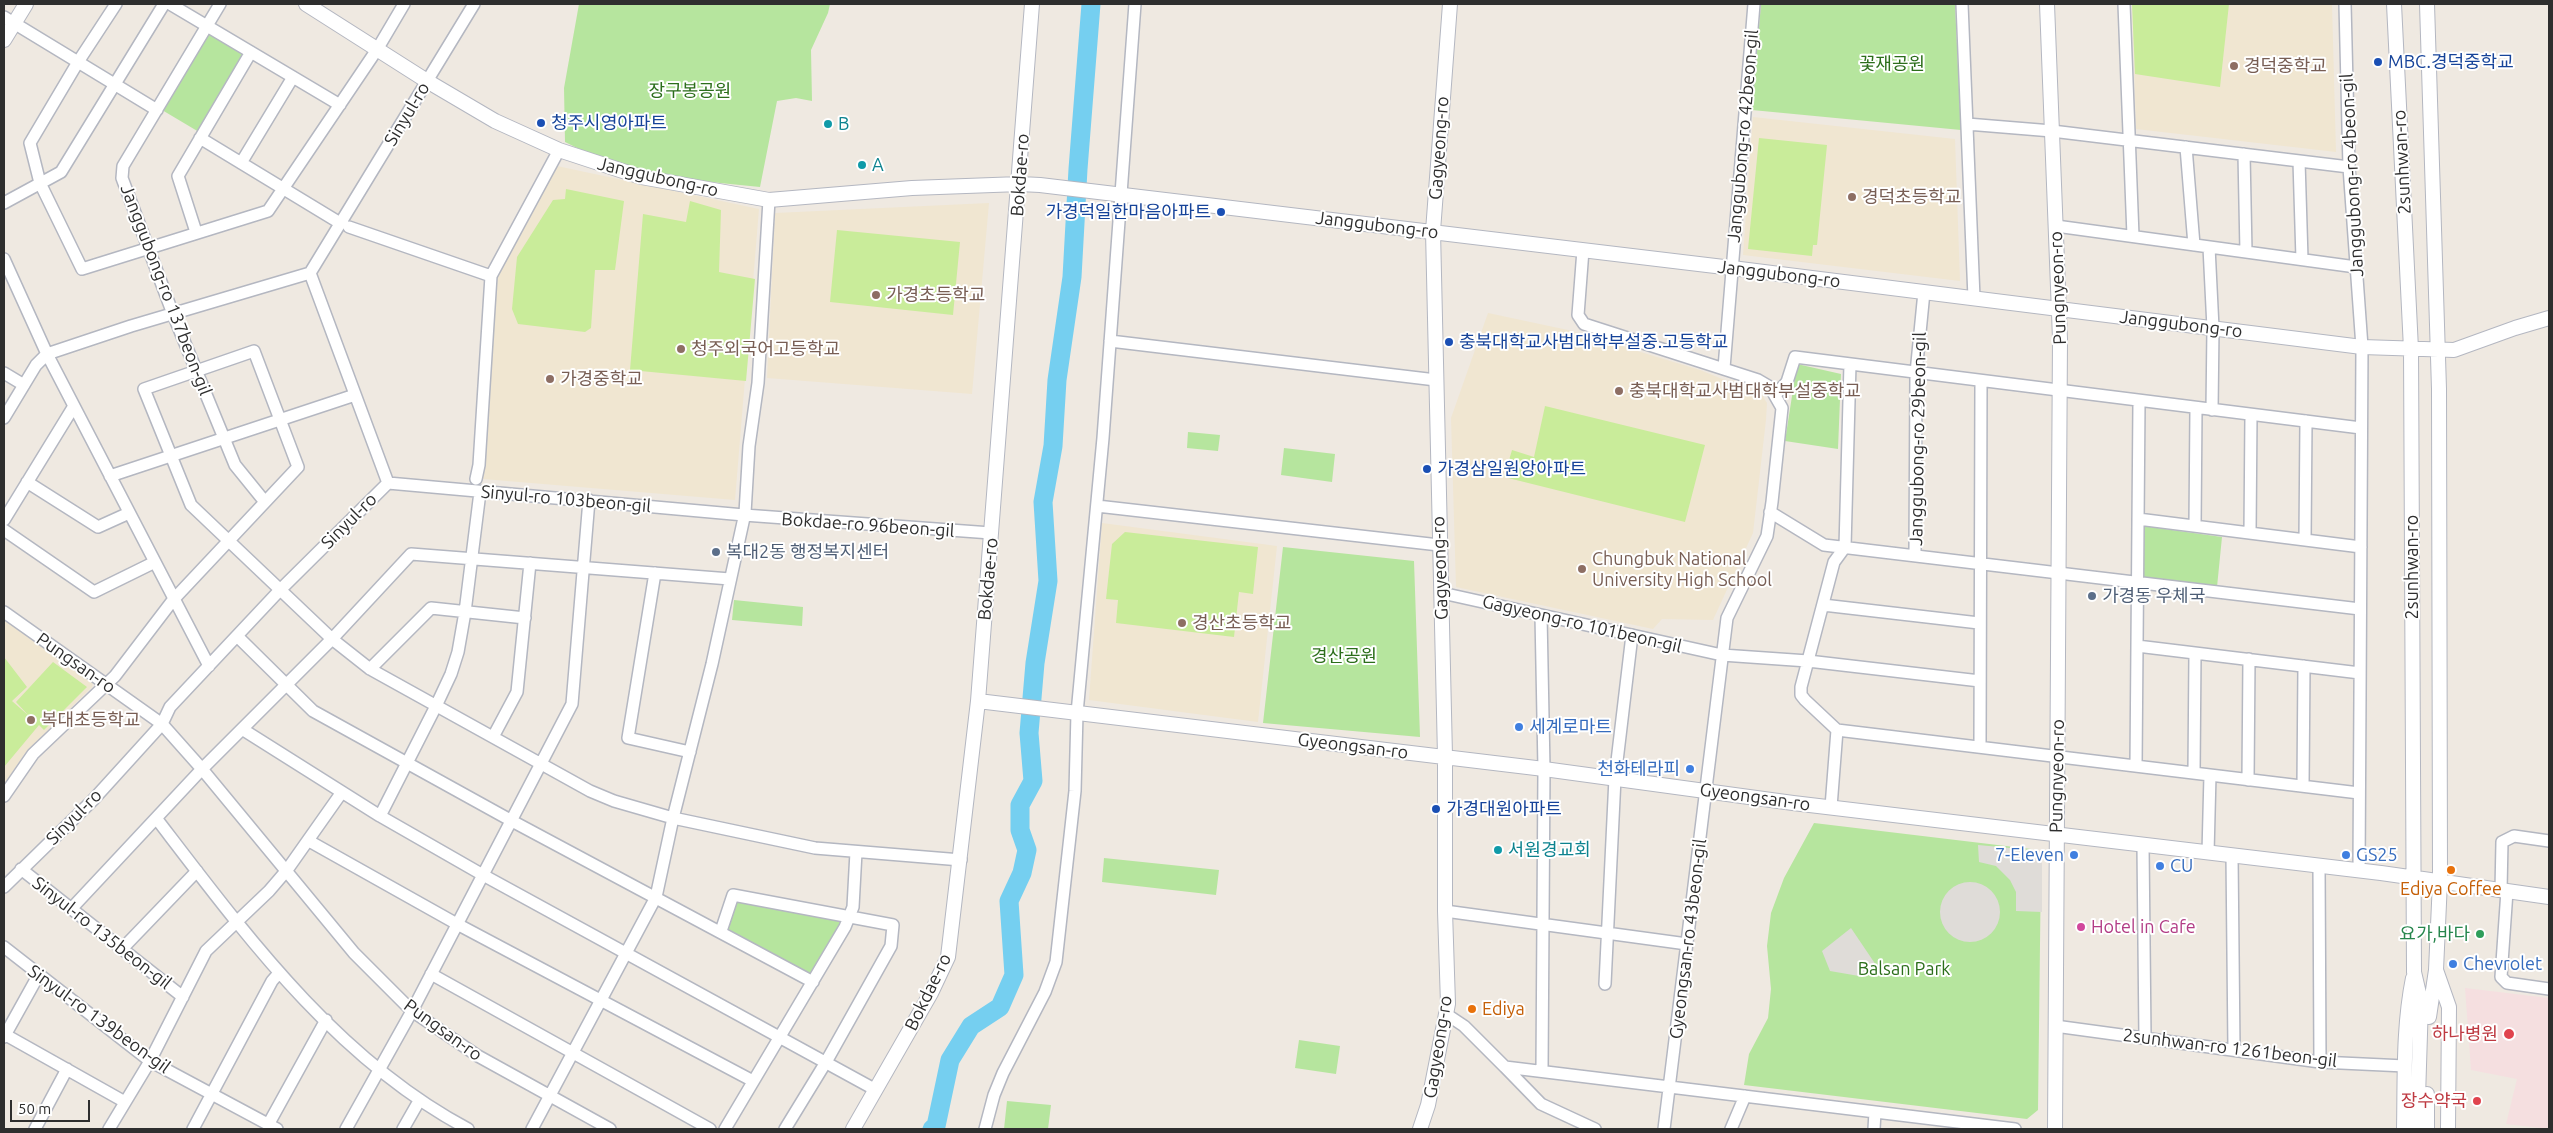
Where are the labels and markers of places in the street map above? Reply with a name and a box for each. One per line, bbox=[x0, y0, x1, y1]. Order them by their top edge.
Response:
place label: MBC.경덕중학교 bbox=[2388, 51, 2514, 73]
place label: 경덕중학교 bbox=[2244, 55, 2327, 77]
marker: MBC.경덕중학교 bbox=[2372, 56, 2384, 68]
marker: 경덕중학교 bbox=[2228, 60, 2240, 72]
place label: 청주시영아파트 bbox=[551, 112, 667, 134]
place label: B bbox=[838, 113, 849, 135]
marker: 청주시영아파트 bbox=[535, 117, 547, 129]
marker: B bbox=[822, 118, 834, 130]
place label: A bbox=[872, 154, 884, 176]
marker: A bbox=[856, 159, 868, 171]
place label: 경덕초등학교 bbox=[1862, 186, 1961, 208]
marker: 경덕초등학교 bbox=[1846, 191, 1858, 203]
place label: 가경덕일한마음아파트 bbox=[1045, 201, 1211, 223]
marker: 가경덕일한마음아파트 bbox=[1215, 206, 1227, 218]
place label: 가경초등학교 bbox=[886, 284, 985, 306]
marker: 가경초등학교 bbox=[870, 289, 882, 301]
place label: 충북대학교사범대학부설중.고등학교 bbox=[1459, 331, 1728, 353]
marker: 충북대학교사범대학부설중.고등학교 bbox=[1443, 336, 1455, 348]
place label: 청주외국어고등학교 bbox=[691, 338, 840, 360]
marker: 청주외국어고등학교 bbox=[675, 343, 687, 355]
place label: 가경중학교 bbox=[560, 368, 643, 390]
marker: 가경중학교 bbox=[544, 373, 556, 385]
place label: 충북대학교사범대학부설중학교 bbox=[1629, 380, 1861, 402]
marker: 충북대학교사범대학부설중학교 bbox=[1613, 385, 1625, 397]
place label: 가경삼일원앙아파트 bbox=[1437, 458, 1586, 480]
marker: 가경삼일원앙아파트 bbox=[1421, 463, 1433, 475]
place label: 복대2동 행정복지센터 bbox=[726, 541, 889, 563]
marker: 복대2동 행정복지센터 bbox=[710, 546, 722, 558]
place label: Chungbuk National University High School bbox=[1592, 548, 1772, 590]
marker: Chungbuk National University High School bbox=[1576, 563, 1588, 575]
place label: 가경동 우체국 bbox=[2102, 585, 2205, 607]
marker: 가경동 우체국 bbox=[2086, 590, 2098, 602]
place label: 경산초등학교 bbox=[1192, 612, 1291, 634]
marker: 경산초등학교 bbox=[1176, 617, 1188, 629]
place label: 복대초등학교 bbox=[41, 709, 140, 731]
marker: 복대초등학교 bbox=[25, 714, 37, 726]
place label: 세계로마트 bbox=[1529, 716, 1612, 738]
marker: 세계로마트 bbox=[1513, 721, 1525, 733]
place label: 천화테라피 bbox=[1597, 758, 1680, 780]
marker: 천화테라피 bbox=[1684, 763, 1696, 775]
place label: 가경대원아파트 bbox=[1446, 798, 1562, 820]
marker: 가경대원아파트 bbox=[1430, 803, 1442, 815]
place label: 서원경교회 bbox=[1508, 839, 1591, 861]
marker: 서원경교회 bbox=[1492, 844, 1504, 856]
place label: 7-Eleven bbox=[1995, 844, 2064, 866]
place label: GS25 bbox=[2356, 844, 2398, 866]
marker: 7-Eleven bbox=[2068, 849, 2080, 861]
marker: GS25 bbox=[2340, 849, 2352, 861]
place label: CU bbox=[2170, 855, 2193, 877]
marker: CU bbox=[2154, 860, 2166, 872]
marker: Ediya Coffee bbox=[2445, 864, 2457, 876]
place label: Ediya Coffee bbox=[2400, 878, 2502, 900]
place label: Hotel in Cafe bbox=[2091, 916, 2196, 938]
marker: Hotel in Cafe bbox=[2075, 921, 2087, 933]
place label: 요가,바다 bbox=[2399, 923, 2470, 945]
marker: 요가,바다 bbox=[2474, 928, 2486, 940]
place label: Chevrolet bbox=[2463, 953, 2542, 975]
marker: Chevrolet bbox=[2447, 958, 2459, 970]
place label: Ediya bbox=[1482, 998, 1525, 1020]
marker: Ediya bbox=[1466, 1003, 1478, 1015]
place label: 하나병원 bbox=[2432, 1023, 2498, 1045]
marker: 하나병원 bbox=[2502, 1027, 2516, 1041]
place label: 장수약국 bbox=[2401, 1090, 2467, 1112]
marker: 장수약국 bbox=[2471, 1095, 2483, 1107]

